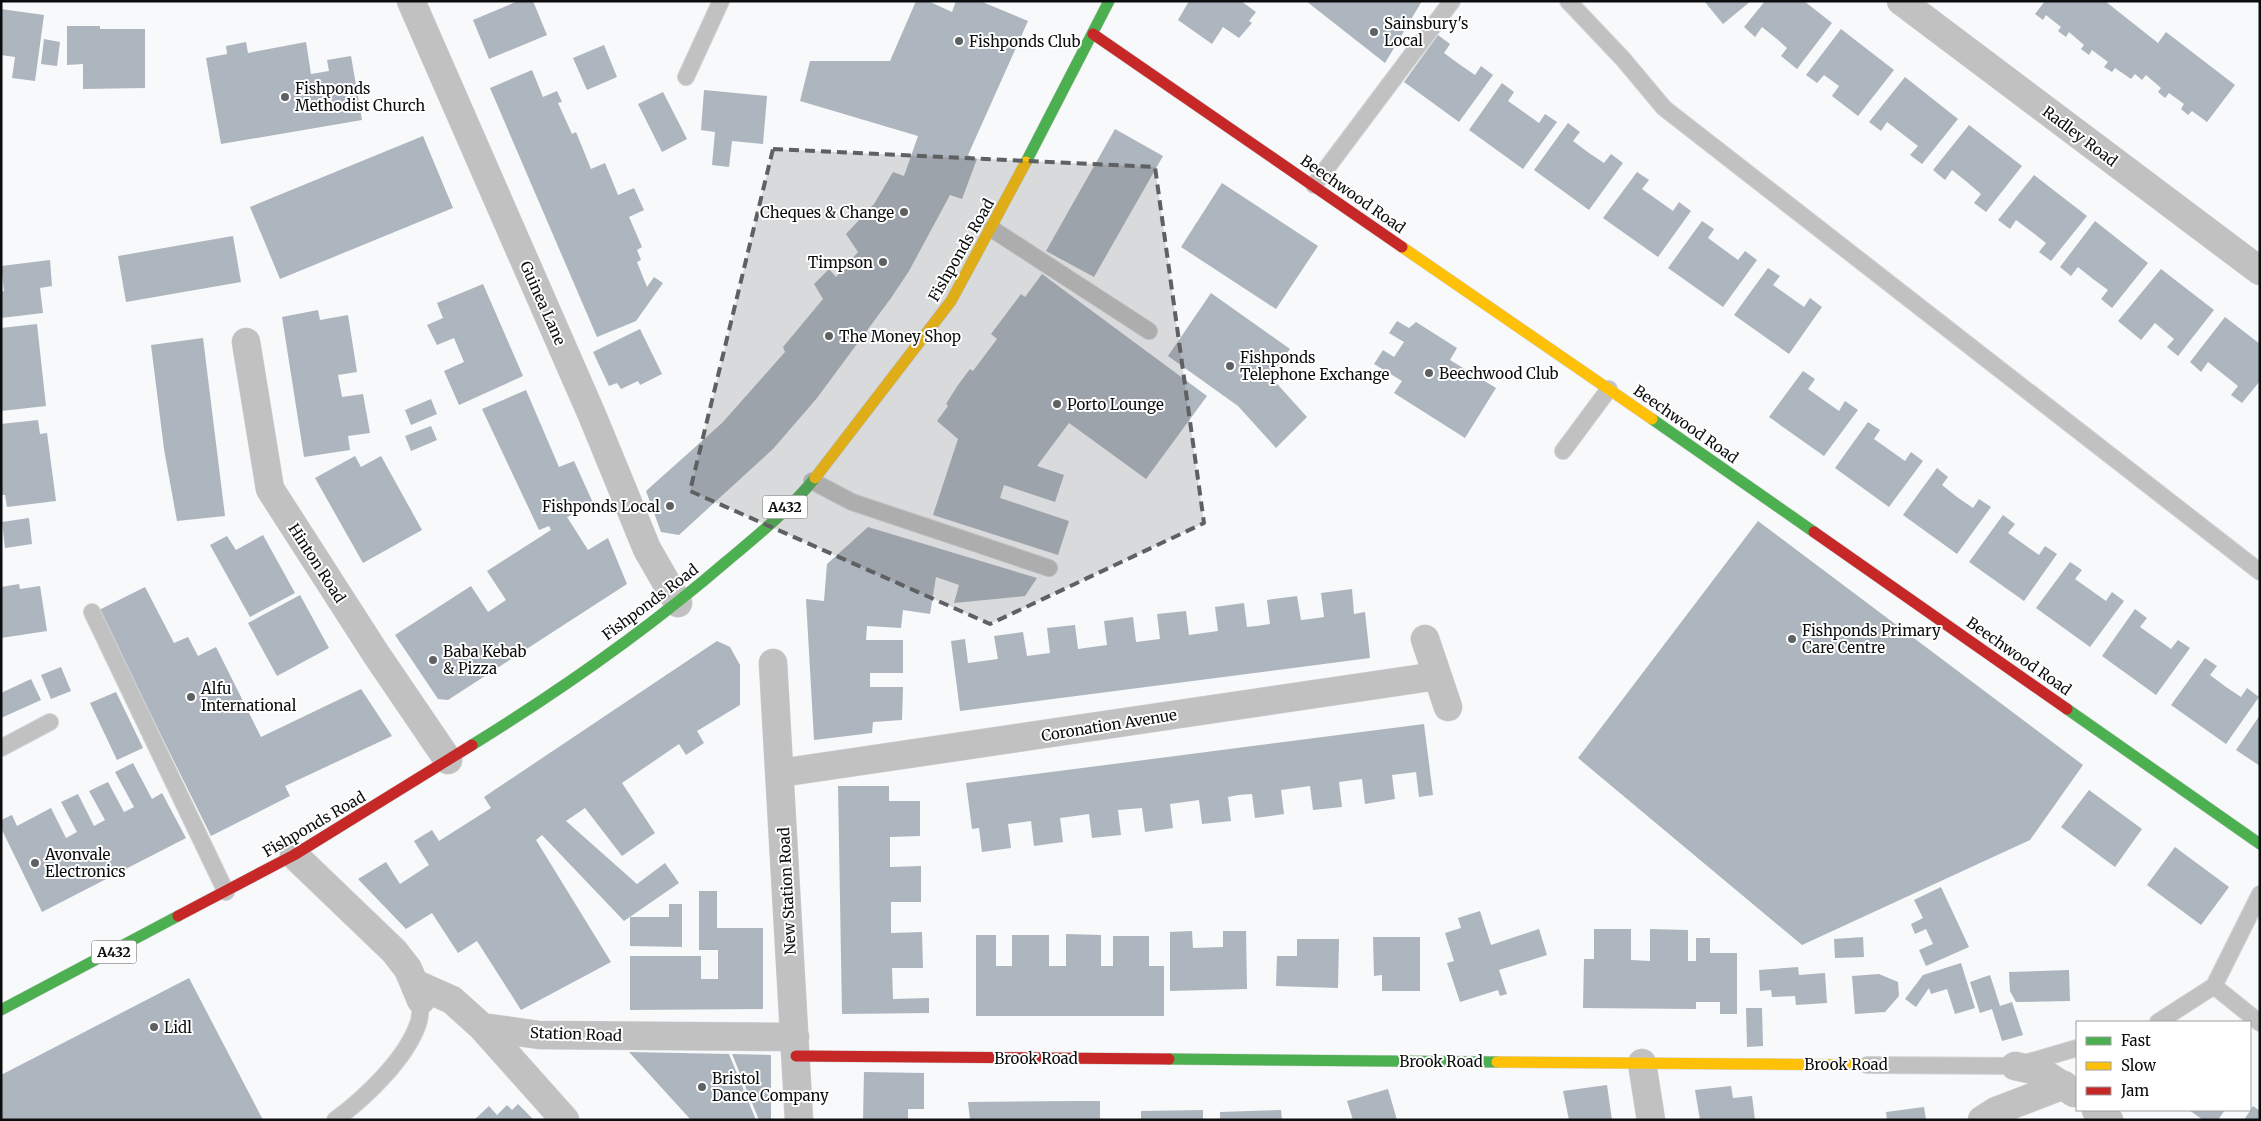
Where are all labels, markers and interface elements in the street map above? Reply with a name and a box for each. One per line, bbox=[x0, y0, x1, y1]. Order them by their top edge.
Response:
place label: Sainsbury's Local bbox=[1384, 14, 1468, 50]
marker: Sainsbury's Local bbox=[1368, 26, 1380, 38]
place label: Fishponds Club bbox=[969, 32, 1080, 51]
marker: Fishponds Club bbox=[953, 35, 965, 47]
place label: Fishponds Methodist Church bbox=[295, 79, 425, 115]
marker: Fishponds Methodist Church bbox=[279, 91, 291, 103]
street label: Radley Road bbox=[2039, 102, 2121, 170]
street label: Beechwood Road bbox=[1297, 151, 1409, 237]
street label: Fishponds Road bbox=[924, 195, 998, 305]
place label: Cheques & Change bbox=[760, 203, 894, 222]
marker: Cheques & Change bbox=[898, 206, 910, 218]
place label: Timpson bbox=[808, 253, 873, 272]
marker: Timpson bbox=[877, 256, 889, 268]
street label: Guinea Lane bbox=[516, 258, 570, 348]
place label: The Money Shop bbox=[839, 327, 961, 346]
marker: The Money Shop bbox=[823, 330, 835, 342]
place label: Fishponds Telephone Exchange bbox=[1240, 348, 1390, 384]
marker: Fishponds Telephone Exchange bbox=[1224, 360, 1236, 372]
place label: Beechwood Club bbox=[1439, 364, 1559, 383]
marker: Beechwood Club bbox=[1423, 367, 1435, 379]
street label: Beechwood Road bbox=[1630, 381, 1742, 467]
place label: Porto Lounge bbox=[1067, 395, 1164, 414]
marker: Porto Lounge bbox=[1051, 398, 1063, 410]
road number: A432 bbox=[762, 496, 808, 518]
place label: Fishponds Local bbox=[542, 497, 660, 516]
marker: Fishponds Local bbox=[664, 500, 676, 512]
street label: Hinton Road bbox=[284, 520, 350, 606]
street label: Fishponds Road bbox=[598, 560, 702, 644]
street label: Beechwood Road bbox=[1963, 613, 2075, 699]
place label: Fishponds Primary Care Centre bbox=[1802, 621, 1941, 657]
marker: Fishponds Primary Care Centre bbox=[1786, 633, 1798, 645]
place label: Baba Kebab & Pizza bbox=[443, 642, 527, 678]
marker: Baba Kebab & Pizza bbox=[427, 654, 439, 666]
place label: Alfu International bbox=[200, 679, 297, 715]
marker: Alfu International bbox=[185, 691, 197, 703]
street label: Coronation Avenue bbox=[1040, 705, 1178, 745]
street label: Fishponds Road bbox=[259, 787, 369, 861]
street label: New Station Road bbox=[774, 827, 800, 955]
place label: Avonvale Electronics bbox=[44, 845, 126, 881]
marker: Avonvale Electronics bbox=[29, 857, 41, 869]
road number: A432 bbox=[92, 940, 136, 964]
place label: Lidl bbox=[164, 1018, 192, 1037]
marker: Lidl bbox=[148, 1021, 160, 1033]
legend bbox=[2076, 1021, 2251, 1111]
street label: Station Road bbox=[530, 1023, 622, 1045]
text: Fast bbox=[2121, 1031, 2151, 1050]
street label: Brook Road bbox=[994, 1049, 1078, 1068]
street label: Brook Road bbox=[1399, 1052, 1483, 1071]
street label: Brook Road bbox=[1804, 1055, 1888, 1074]
text: Slow bbox=[2121, 1056, 2156, 1075]
place label: Bristol Dance Company bbox=[712, 1069, 829, 1105]
marker: Bristol Dance Company bbox=[696, 1081, 708, 1093]
text: Jam bbox=[2120, 1081, 2149, 1100]

